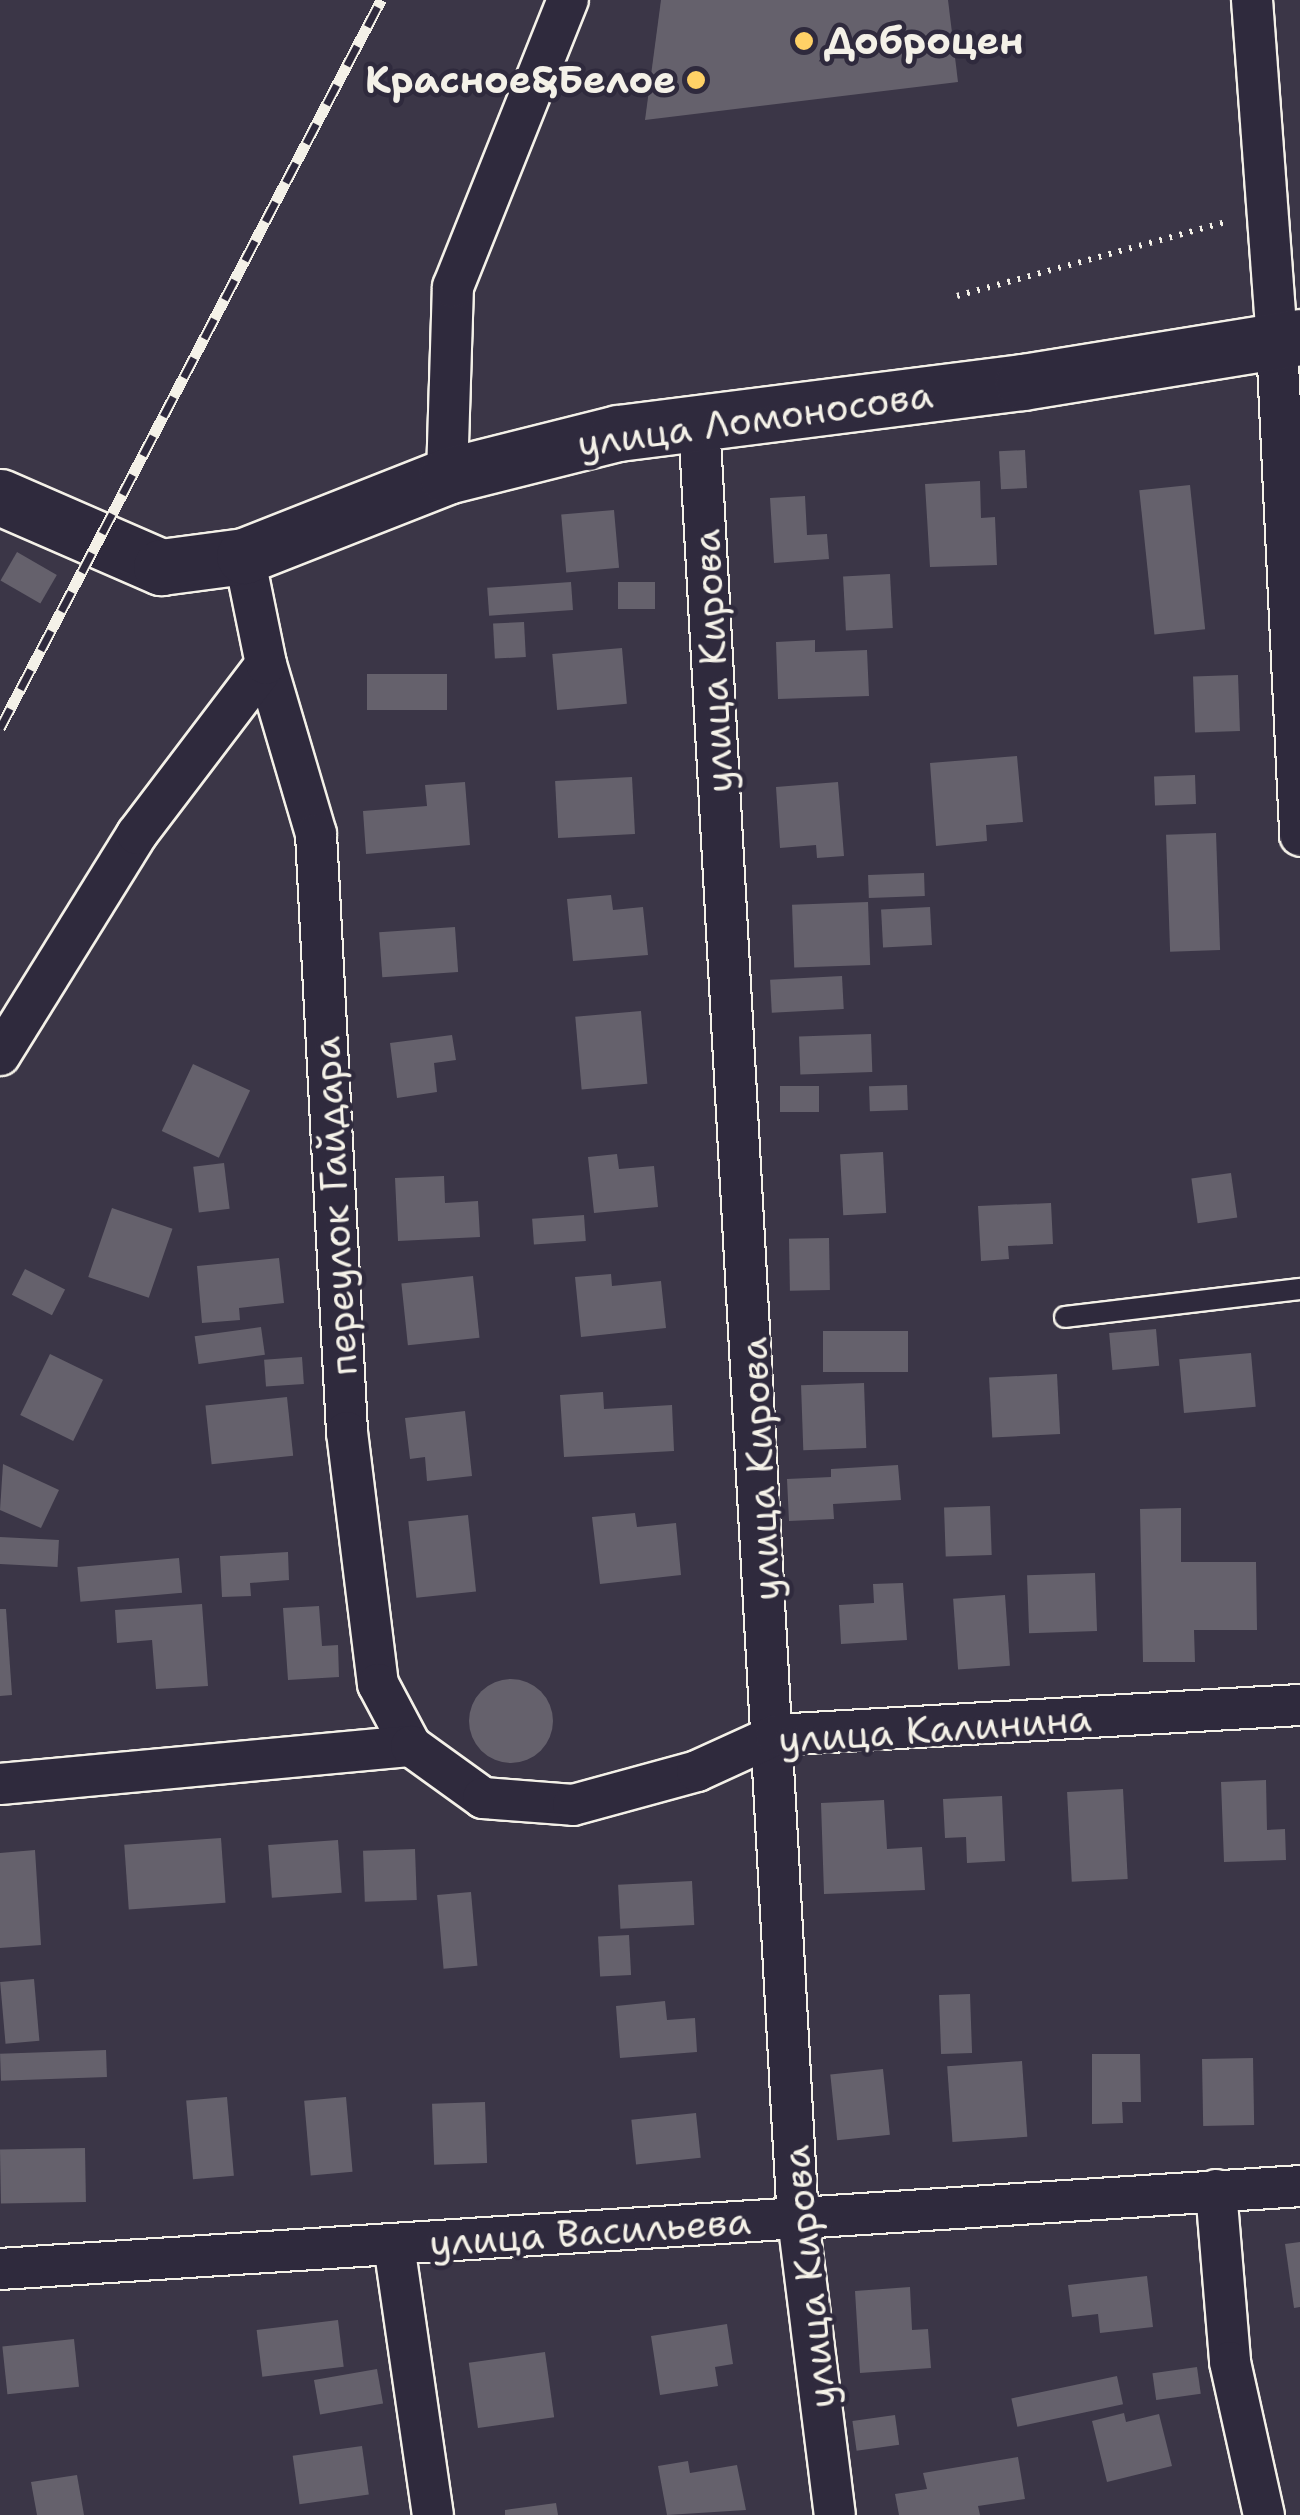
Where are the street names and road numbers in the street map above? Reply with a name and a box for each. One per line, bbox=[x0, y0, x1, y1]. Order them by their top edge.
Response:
street label: улица Ломоносова bbox=[575, 372, 935, 466]
street label: улица Кирова bbox=[683, 528, 743, 794]
street label: переулок Гайдара bbox=[303, 1035, 367, 1377]
street label: улица Кирова bbox=[730, 1336, 790, 1602]
street label: улица Калинина bbox=[777, 1695, 1093, 1763]
street label: улица Кирова bbox=[773, 2143, 845, 2411]
street label: улица Васильева bbox=[428, 2198, 752, 2266]

